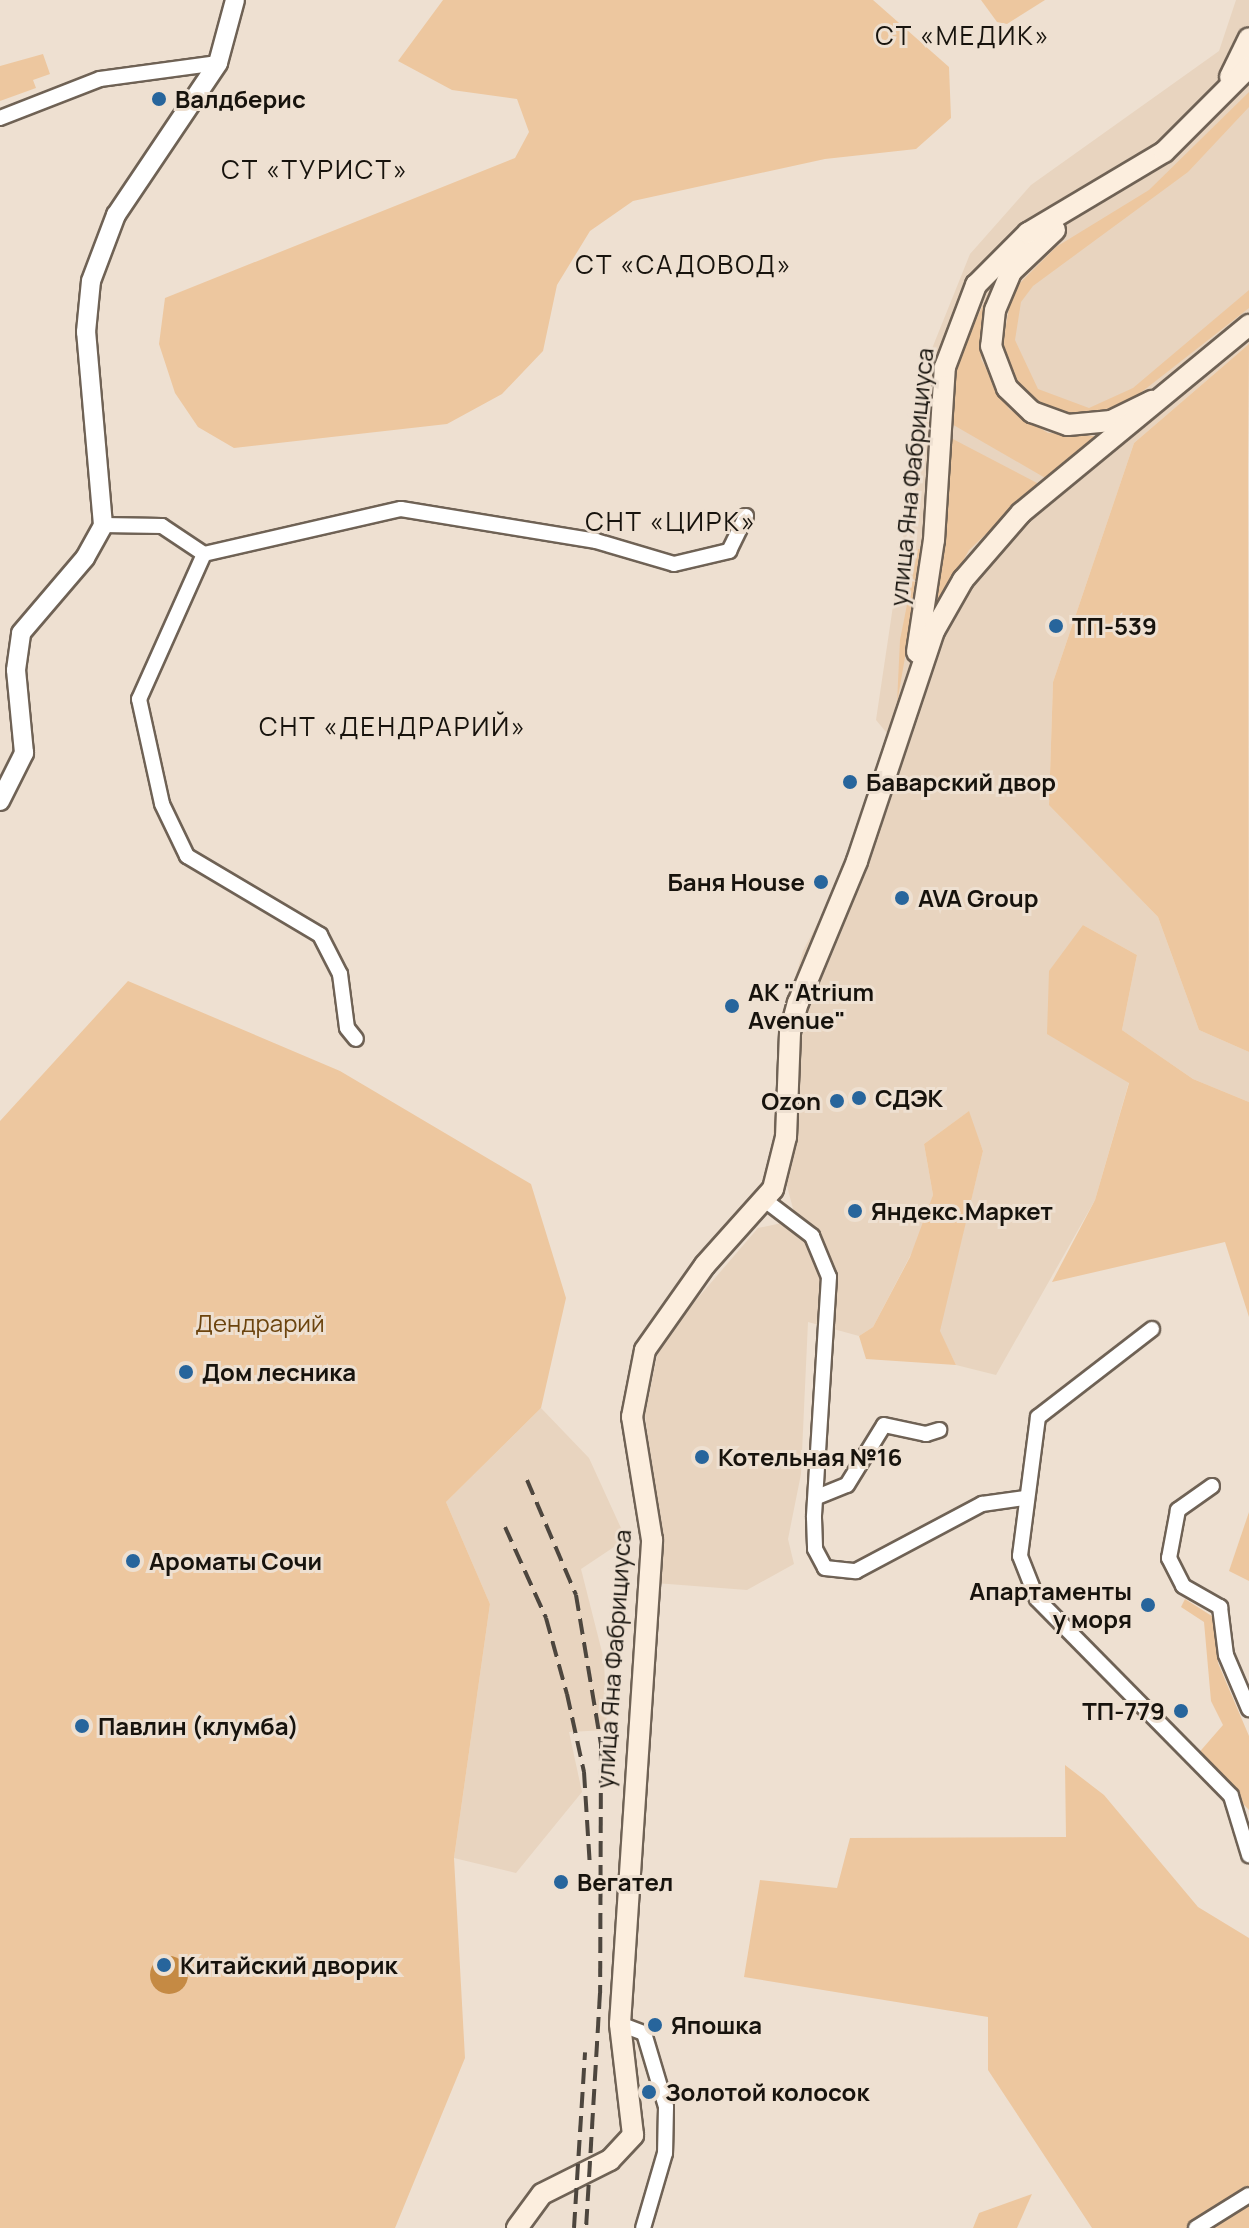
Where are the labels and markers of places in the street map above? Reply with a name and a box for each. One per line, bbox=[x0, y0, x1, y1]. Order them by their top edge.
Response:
place label: Валдберис bbox=[175, 85, 306, 113]
marker: Валдберис bbox=[150, 90, 168, 108]
place label: ТП-539 bbox=[1072, 612, 1157, 640]
marker: ТП-539 bbox=[1047, 617, 1065, 635]
place label: Баварский двор bbox=[866, 768, 1056, 796]
marker: Баварский двор bbox=[841, 773, 859, 791]
place label: Баня House bbox=[668, 868, 805, 896]
marker: Баня House bbox=[812, 873, 830, 891]
place label: AVA Group bbox=[918, 884, 1039, 912]
marker: AVA Group bbox=[893, 889, 911, 907]
place label: АК "Atrium Avenue" bbox=[748, 978, 875, 1034]
marker: АК "Atrium Avenue" bbox=[723, 997, 741, 1015]
place label: СДЭК bbox=[875, 1084, 943, 1112]
place label: Ozon bbox=[761, 1087, 821, 1115]
marker: СДЭК bbox=[850, 1089, 868, 1107]
marker: Ozon bbox=[828, 1092, 846, 1110]
place label: Яндекс.Маркет bbox=[871, 1197, 1053, 1225]
marker: Яндекс.Маркет bbox=[846, 1202, 864, 1220]
place label: Дом лесника bbox=[202, 1358, 356, 1386]
marker: Дом лесника bbox=[177, 1363, 195, 1381]
place label: Котельная №16 bbox=[718, 1443, 902, 1471]
marker: Котельная №16 bbox=[693, 1448, 711, 1466]
place label: Ароматы Сочи bbox=[149, 1547, 322, 1575]
marker: Ароматы Сочи bbox=[124, 1552, 142, 1570]
place label: Апартаменты у моря bbox=[969, 1577, 1132, 1633]
marker: Апартаменты у моря bbox=[1139, 1596, 1157, 1614]
place label: ТП-779 bbox=[1082, 1697, 1165, 1725]
marker: ТП-779 bbox=[1172, 1702, 1190, 1720]
place label: Павлин (клумба) bbox=[98, 1712, 299, 1740]
marker: Павлин (клумба) bbox=[73, 1717, 91, 1735]
place label: Вегател bbox=[577, 1868, 673, 1896]
marker: Вегател bbox=[552, 1873, 570, 1891]
place label: Китайский дворик bbox=[180, 1951, 397, 1979]
marker: Китайский дворик bbox=[155, 1956, 173, 1974]
place label: Япошка bbox=[671, 2011, 762, 2039]
marker: Япошка bbox=[646, 2016, 664, 2034]
place label: Золотой колосок bbox=[665, 2078, 869, 2106]
marker: Золотой колосок bbox=[640, 2083, 658, 2101]

